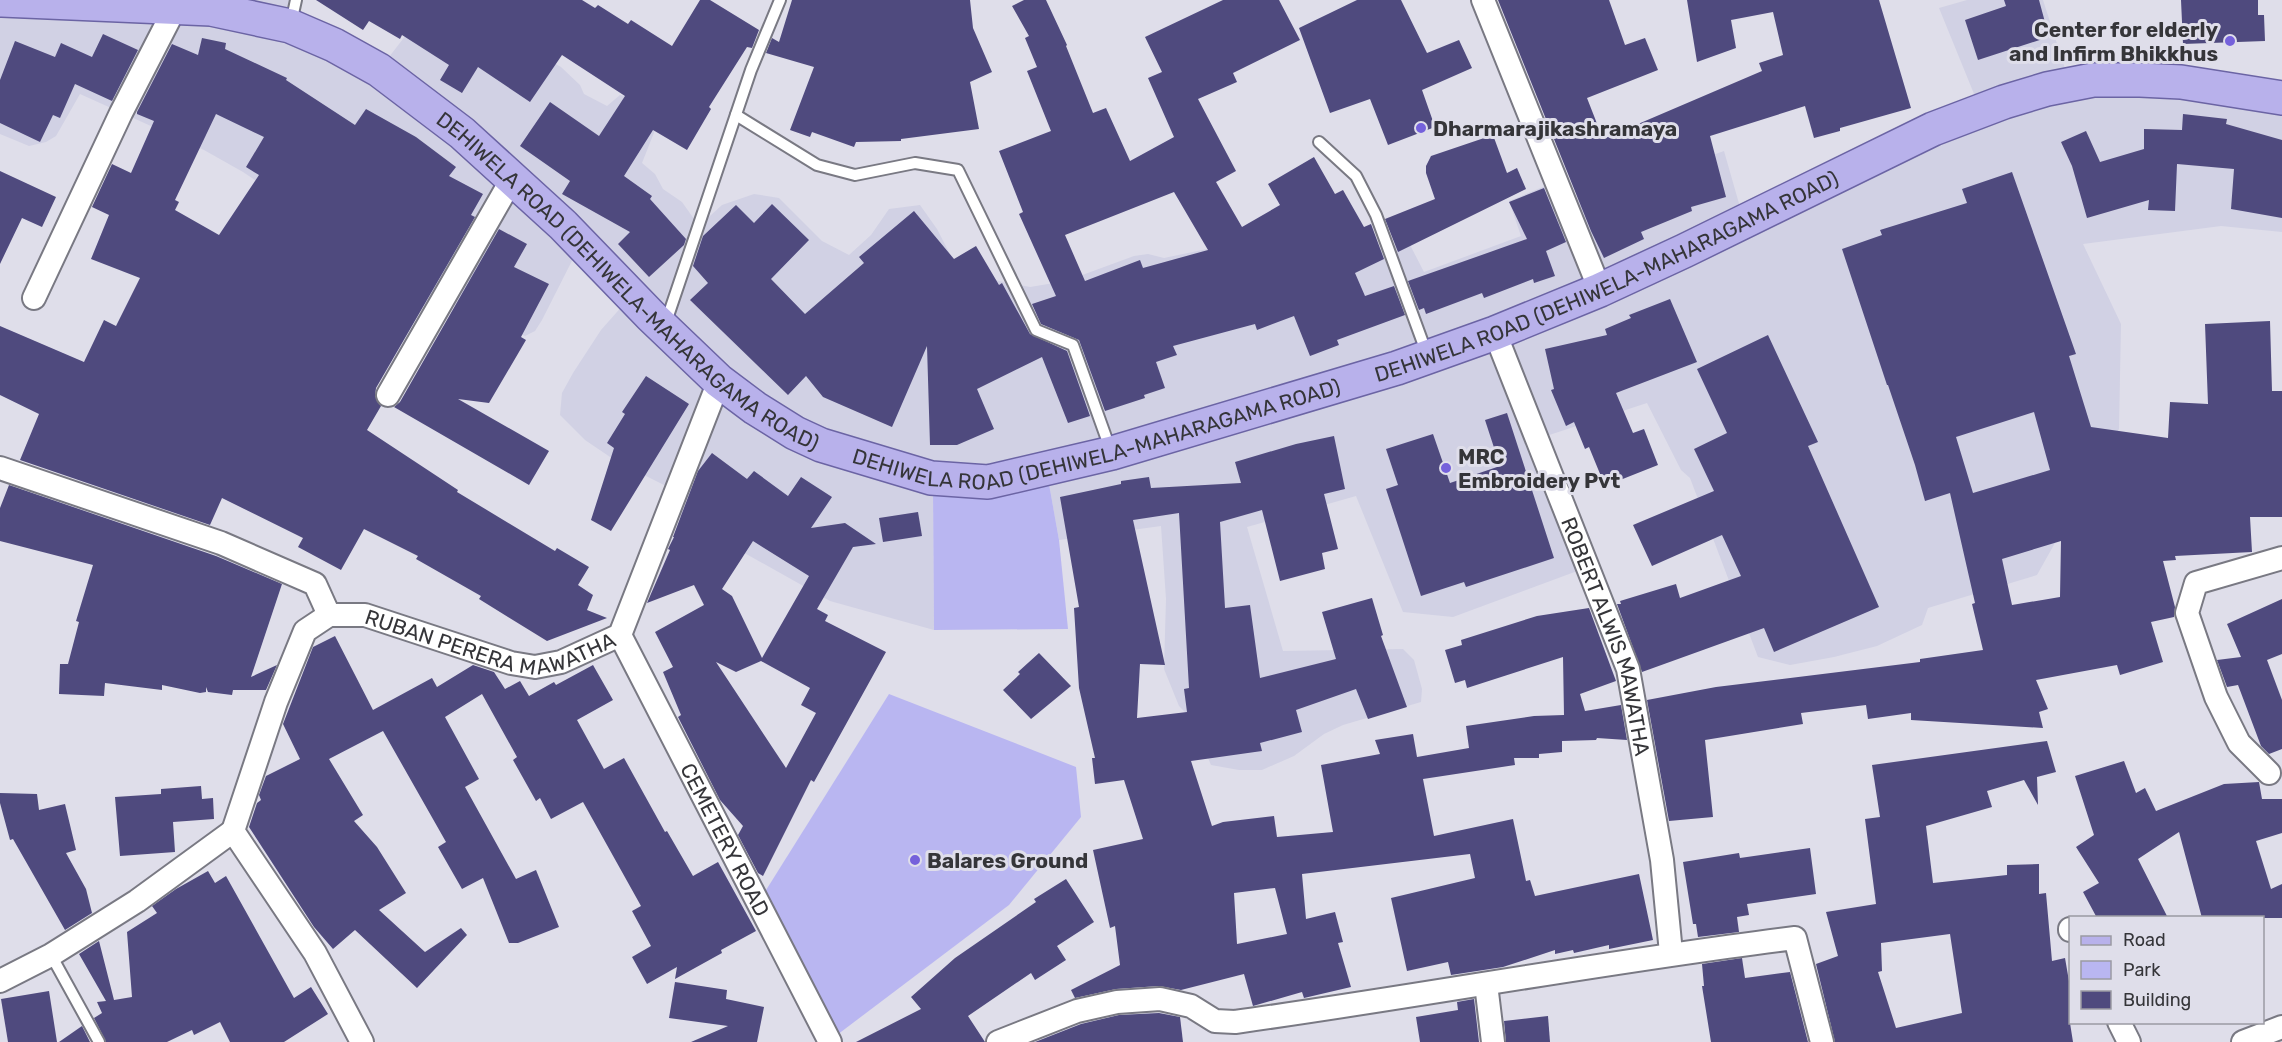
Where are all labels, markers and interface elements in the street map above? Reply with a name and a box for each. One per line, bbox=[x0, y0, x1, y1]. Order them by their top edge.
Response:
place label: Center for elderly and Infirm Bhikkhus bbox=[2009, 17, 2218, 66]
marker: Center for elderly and Infirm Bhikkhus bbox=[2223, 34, 2237, 48]
street label: DEHIWELA ROAD (DEHIWELA-MAHARAGAMA ROAD) bbox=[432, 106, 823, 455]
place label: Dharmarajikashramaya bbox=[1433, 116, 1677, 141]
marker: Dharmarajikashramaya bbox=[1414, 121, 1428, 135]
street label: DEHIWELA ROAD (DEHIWELA-MAHARAGAMA ROAD) bbox=[1371, 165, 1842, 387]
street label: DEHIWELA ROAD (DEHIWELA-MAHARAGAMA ROAD) bbox=[850, 373, 1343, 495]
place label: MRC Embroidery Pvt bbox=[1458, 444, 1621, 493]
marker: MRC Embroidery Pvt bbox=[1439, 461, 1453, 475]
street label: ROBERT ALWIS MAWATHA bbox=[1557, 513, 1656, 758]
street label: RUBAN PERERA MAWATHA bbox=[362, 603, 619, 680]
street label: CEMETERY ROAD bbox=[676, 759, 775, 920]
place label: Balares Ground bbox=[927, 848, 1088, 873]
marker: Balares Ground bbox=[908, 853, 922, 867]
legend bbox=[2069, 916, 2264, 1024]
text: Road bbox=[2123, 929, 2166, 951]
text: Park bbox=[2123, 959, 2161, 981]
text: Building bbox=[2123, 989, 2191, 1011]

